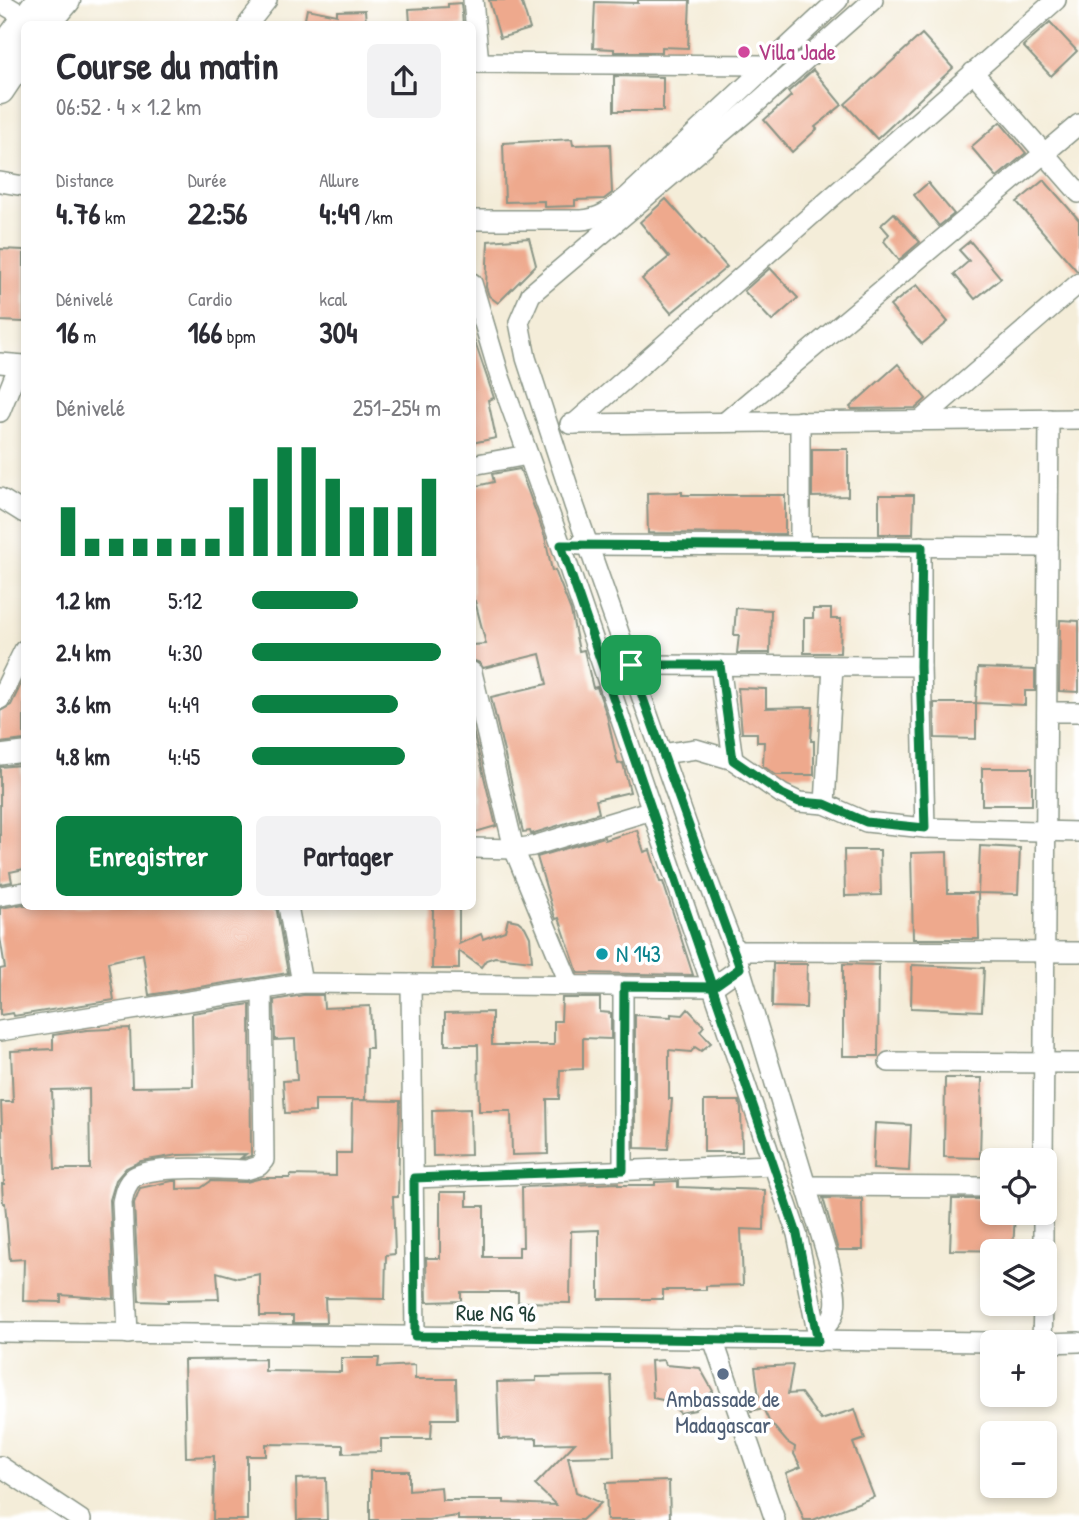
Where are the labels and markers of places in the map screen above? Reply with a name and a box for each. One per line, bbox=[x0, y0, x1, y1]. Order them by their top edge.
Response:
place label: Villa Jade bbox=[758, 36, 836, 67]
marker: Villa Jade bbox=[736, 44, 752, 60]
pin bbox=[601, 635, 661, 695]
place label: N 143 bbox=[616, 938, 661, 969]
marker: N 143 bbox=[594, 946, 610, 962]
marker: Ambassade de Madagascar bbox=[715, 1366, 731, 1382]
place label: Ambassade de Madagascar bbox=[666, 1383, 780, 1440]

